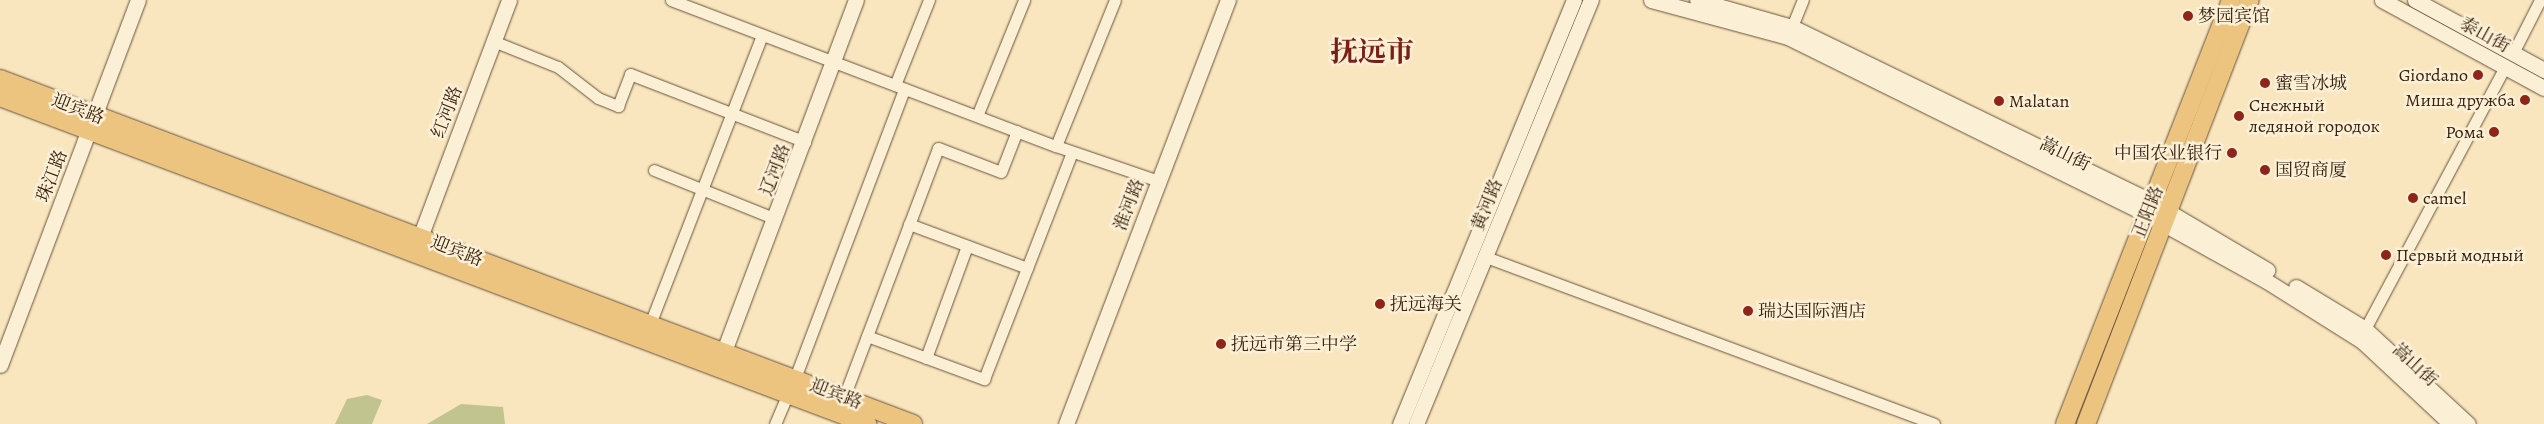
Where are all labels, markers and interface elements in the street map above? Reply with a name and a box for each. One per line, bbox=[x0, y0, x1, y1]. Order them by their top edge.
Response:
place label: 梦园宾馆 bbox=[2198, 5, 2270, 27]
marker: 梦园宾馆 bbox=[2182, 10, 2194, 22]
street label: 泰山街 bbox=[2456, 12, 2514, 58]
district label: 抚远市 bbox=[1330, 35, 1414, 69]
place label: Giordano bbox=[2399, 64, 2468, 86]
marker: Giordano bbox=[2472, 69, 2484, 81]
place label: 蜜雪冰城 bbox=[2275, 72, 2347, 94]
marker: 蜜雪冰城 bbox=[2259, 77, 2271, 89]
street label: 红河路 bbox=[427, 83, 467, 141]
street label: 迎宾路 bbox=[49, 89, 107, 129]
place label: Миша дружба bbox=[2405, 89, 2515, 111]
place label: Malatan bbox=[2009, 90, 2069, 112]
marker: Миша дружба bbox=[2519, 94, 2531, 106]
marker: Malatan bbox=[1993, 95, 2005, 107]
place label: Снежный ледяной городок bbox=[2249, 95, 2380, 138]
marker: Снежный ледяной городок bbox=[2233, 110, 2245, 122]
place label: Рома bbox=[2445, 121, 2484, 143]
marker: Рома bbox=[2488, 126, 2500, 138]
street label: 嵩山街 bbox=[2036, 132, 2094, 176]
street label: 辽河路 bbox=[755, 141, 795, 199]
place label: 中国农业银行 bbox=[2114, 142, 2222, 164]
street label: 珠江路 bbox=[32, 147, 72, 205]
marker: 中国农业银行 bbox=[2226, 147, 2238, 159]
place label: 国贸商厦 bbox=[2275, 159, 2347, 181]
marker: 国贸商厦 bbox=[2259, 164, 2271, 176]
street label: 淮河路 bbox=[1109, 176, 1149, 234]
street label: 黄河路 bbox=[1467, 176, 1507, 234]
street label: 正阳路 bbox=[2128, 183, 2168, 241]
place label: camel bbox=[2423, 187, 2466, 209]
marker: camel bbox=[2407, 192, 2419, 204]
street label: 迎宾路 bbox=[428, 231, 486, 271]
place label: Первый модный bbox=[2396, 244, 2524, 266]
marker: Первый модный bbox=[2380, 249, 2392, 261]
place label: 抚远海关 bbox=[1390, 293, 1462, 315]
marker: 抚远海关 bbox=[1374, 298, 1386, 310]
place label: 瑞达国际酒店 bbox=[1758, 300, 1866, 322]
marker: 瑞达国际酒店 bbox=[1742, 305, 1754, 317]
place label: 抚远市第三中学 bbox=[1231, 333, 1357, 355]
marker: 抚远市第三中学 bbox=[1215, 338, 1227, 350]
street label: 嵩山街 bbox=[2388, 339, 2442, 391]
street label: 迎宾路 bbox=[807, 374, 865, 414]

